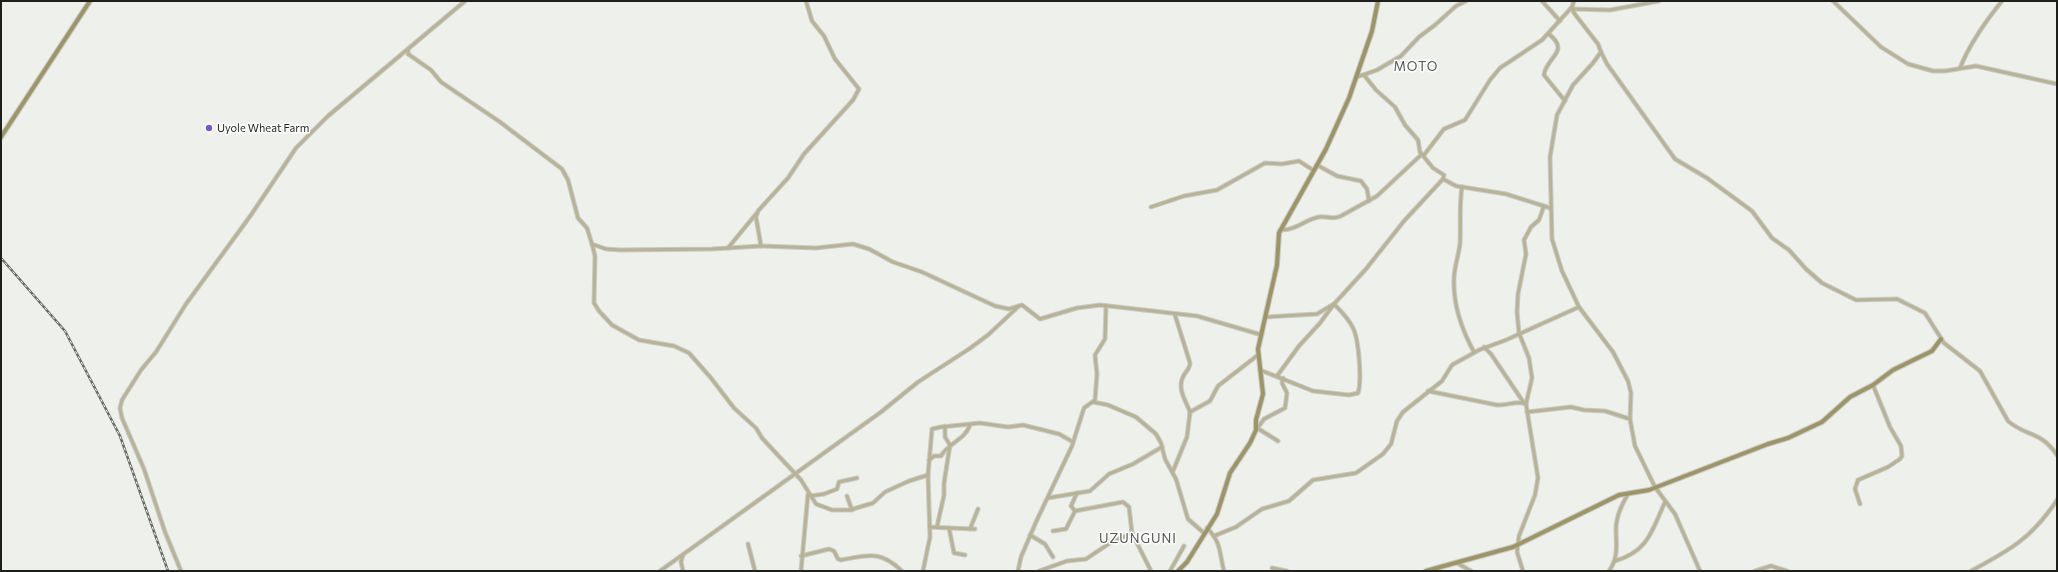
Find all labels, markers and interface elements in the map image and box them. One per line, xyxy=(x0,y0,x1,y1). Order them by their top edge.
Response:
district label: MOTO xyxy=(1394,58,1438,74)
place label: Uyole Wheat Farm xyxy=(217,121,309,134)
marker: Uyole Wheat Farm xyxy=(204,123,214,133)
district label: UZUNGUNI xyxy=(1099,530,1177,546)

